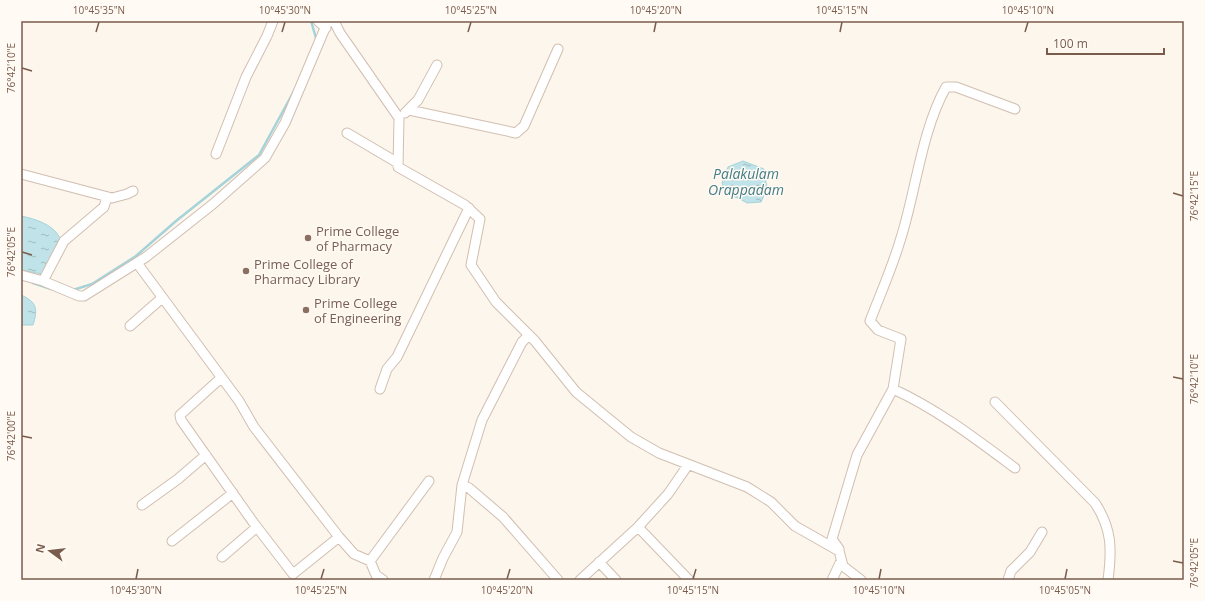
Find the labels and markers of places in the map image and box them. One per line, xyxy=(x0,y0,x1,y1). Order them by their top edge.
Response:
place label: Prime College of Pharmacy xyxy=(316,222,399,255)
marker: Prime College of Pharmacy xyxy=(303,233,313,243)
place label: Prime College of Pharmacy Library xyxy=(254,255,361,288)
marker: Prime College of Pharmacy Library xyxy=(241,266,251,276)
place label: Prime College of Engineering xyxy=(314,294,401,327)
marker: Prime College of Engineering xyxy=(301,305,311,315)

